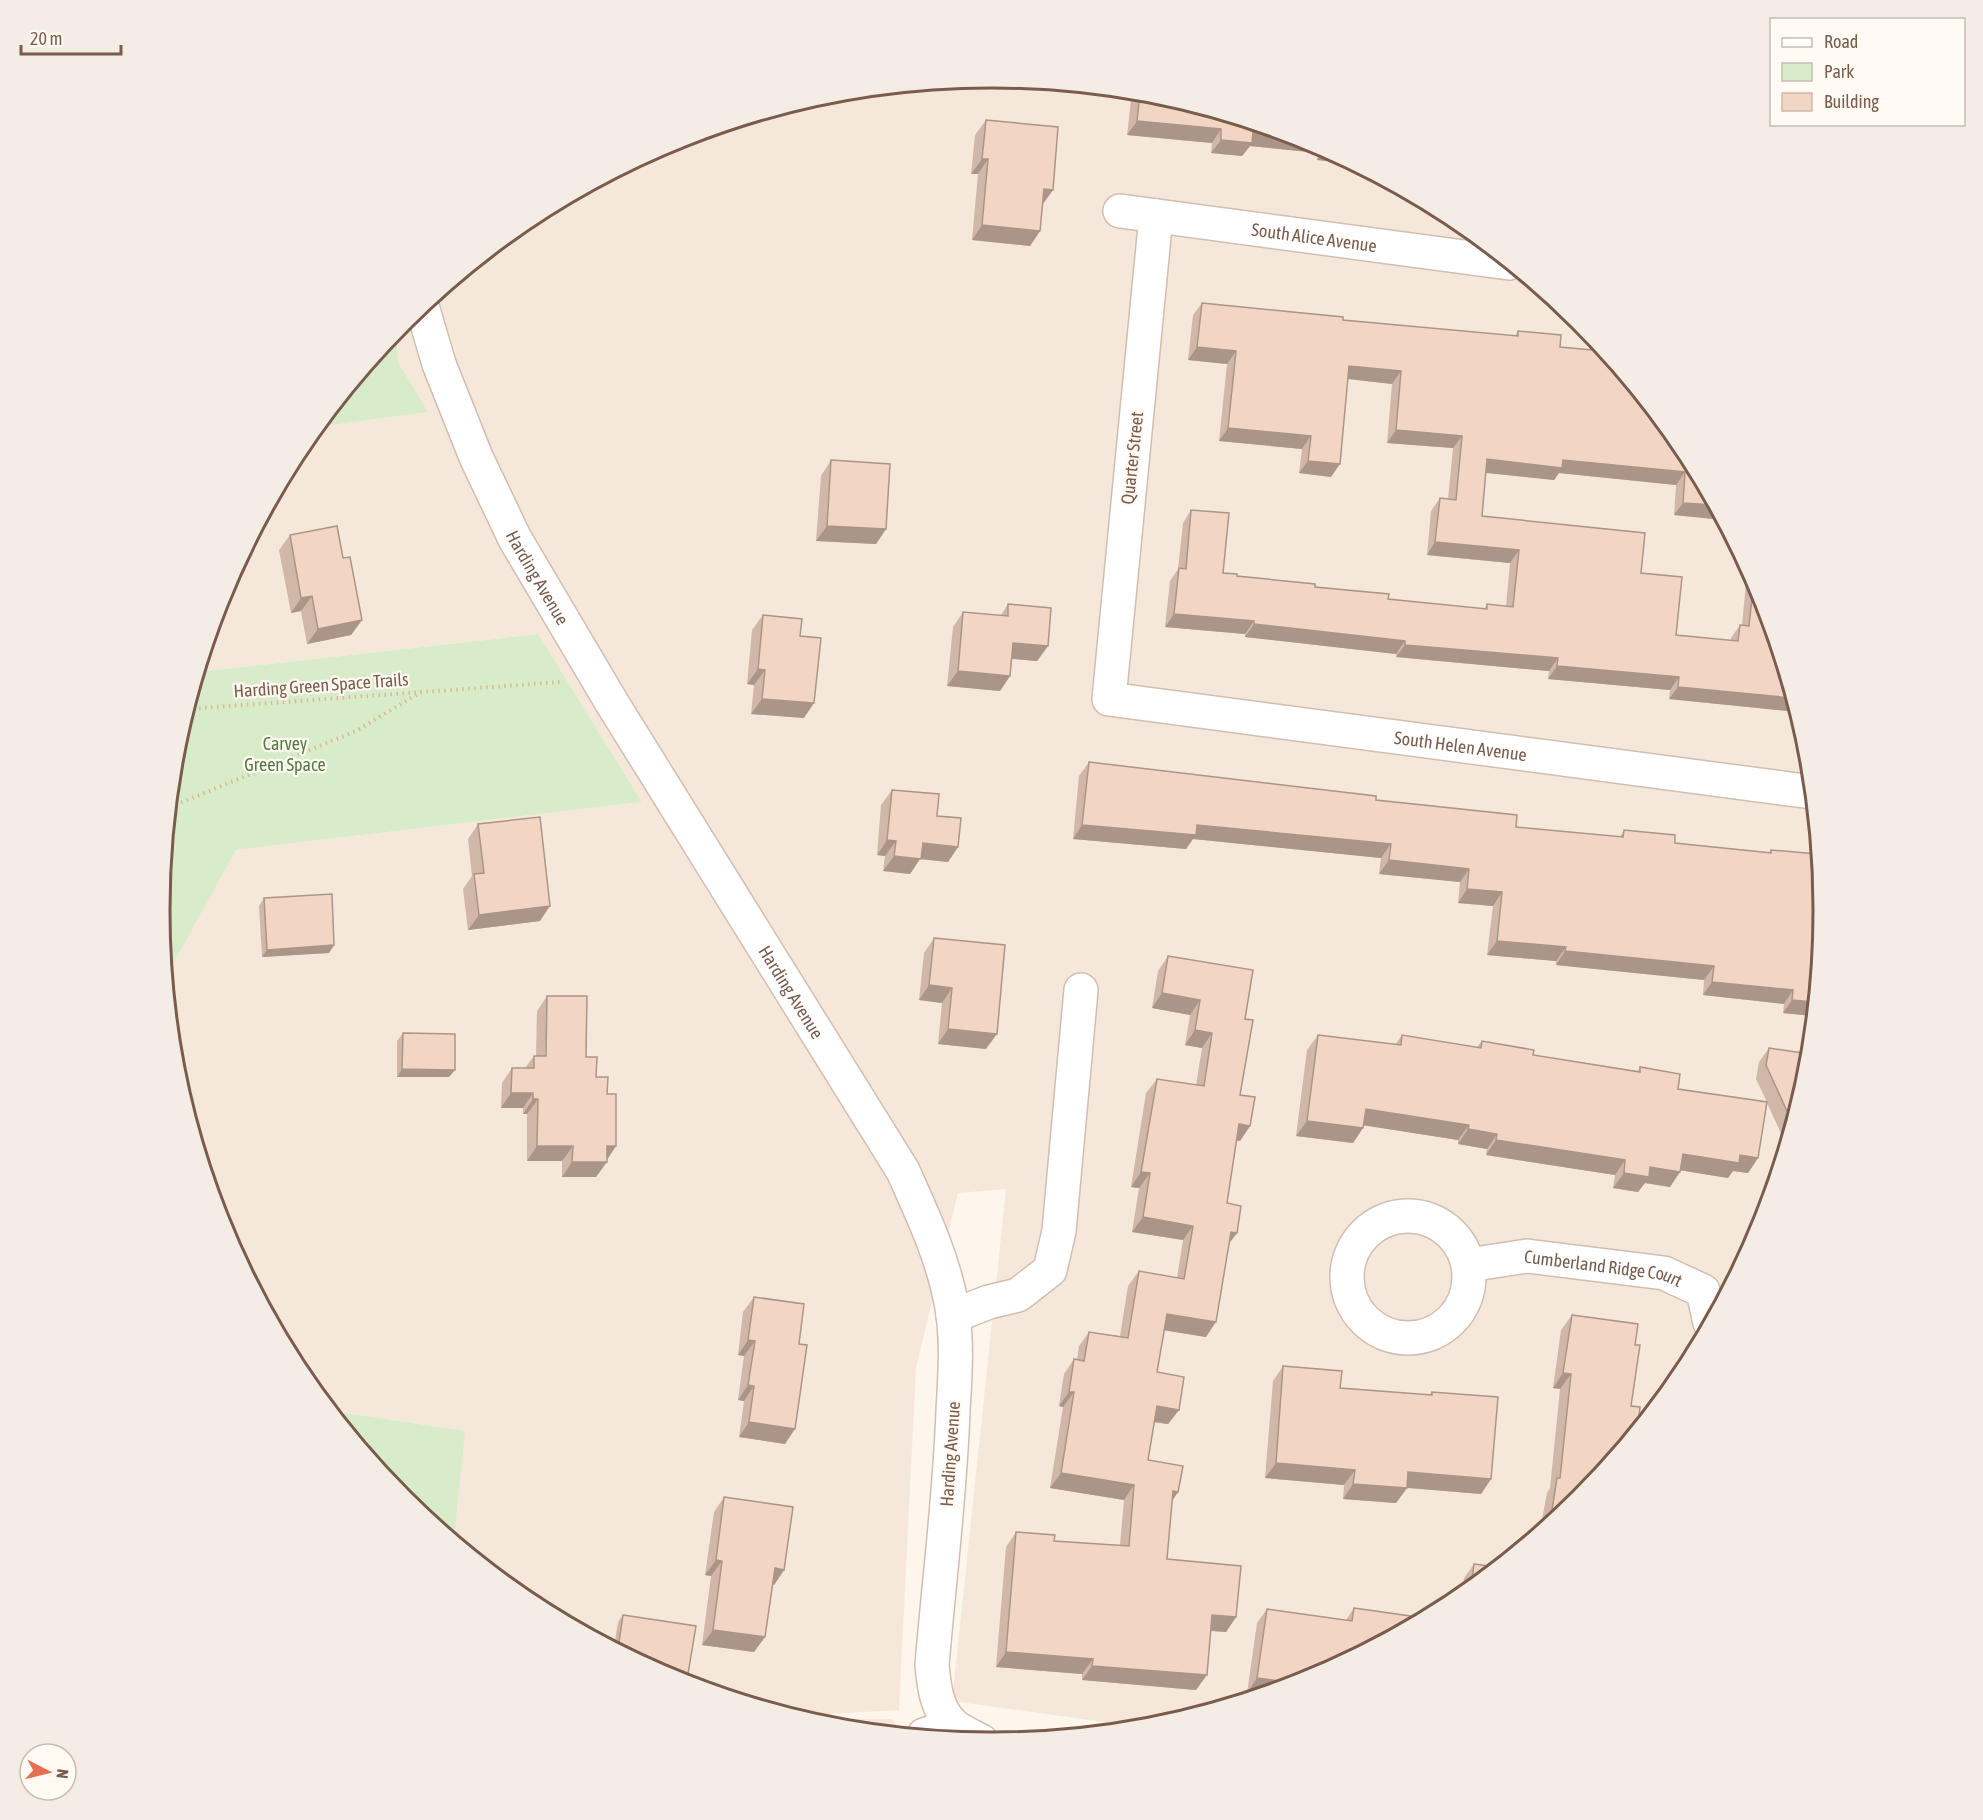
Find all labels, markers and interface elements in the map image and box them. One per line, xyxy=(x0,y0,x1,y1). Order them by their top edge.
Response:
scale bar xyxy=(21,18,122,56)
legend xyxy=(1770,18,1965,126)
text: 20 m xyxy=(30,28,62,49)
text: Road xyxy=(1824,31,1858,52)
text: Park xyxy=(1824,61,1854,82)
text: Building xyxy=(1824,91,1879,112)
street label: South Alice Avenue xyxy=(1250,218,1378,256)
street label: Quarter Street xyxy=(1117,411,1147,505)
street label: Harding Avenue xyxy=(502,527,574,628)
street label: Harding Green Space Trails xyxy=(233,668,409,702)
street label: South Helen Avenue xyxy=(1393,726,1528,765)
park label: Carvey Green Space xyxy=(244,733,326,775)
street label: Harding Avenue xyxy=(755,941,828,1042)
street label: Cumberland Ridge Court xyxy=(1523,1245,1686,1291)
street label: Harding Avenue xyxy=(936,1401,964,1507)
north arrow xyxy=(18,1742,78,1802)
text: N xyxy=(53,1768,72,1780)

